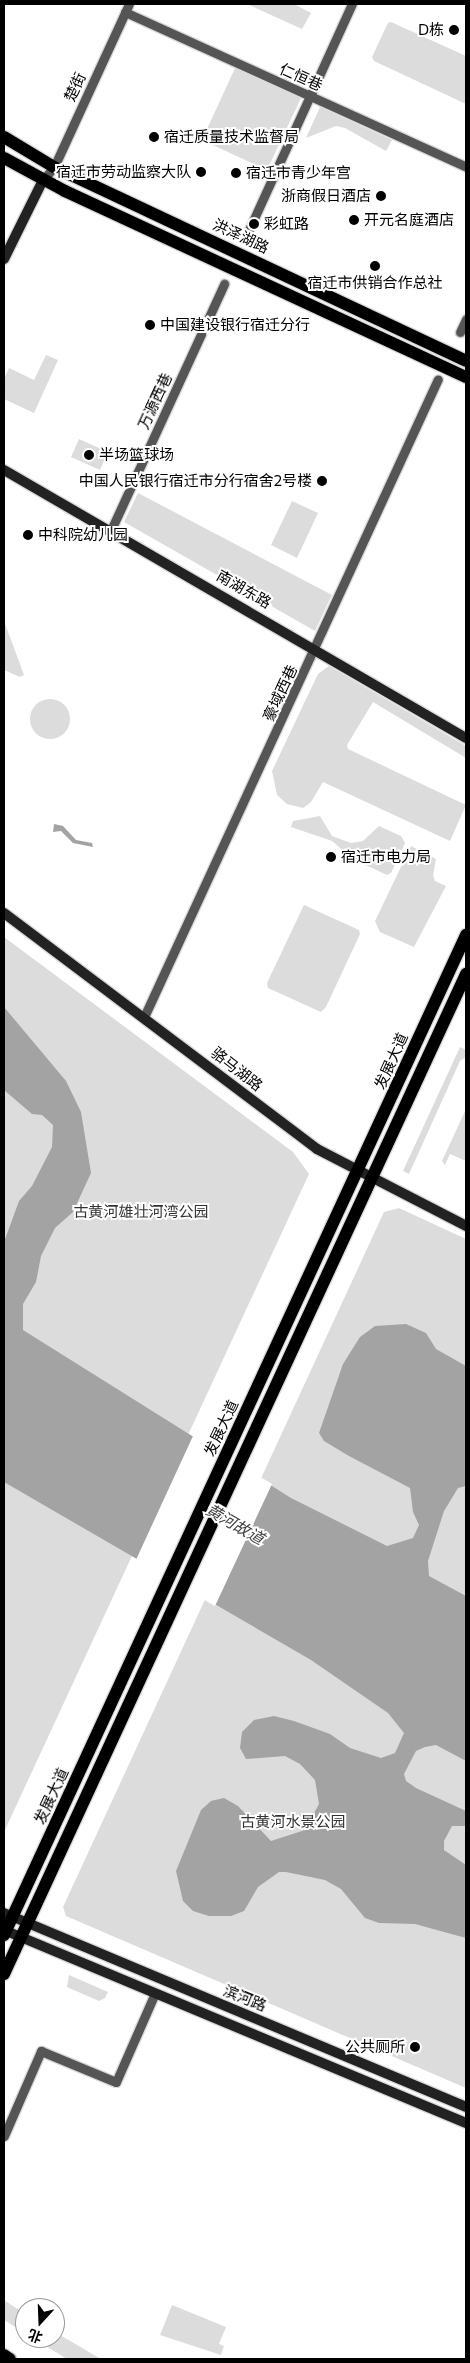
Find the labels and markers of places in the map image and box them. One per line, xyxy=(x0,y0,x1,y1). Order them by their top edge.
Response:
place label: D栋 xyxy=(418,21,444,39)
marker: D栋 xyxy=(448,24,460,36)
place label: 宿迁质量技术监督局 xyxy=(164,128,299,146)
marker: 宿迁质量技术监督局 xyxy=(148,131,160,143)
place label: 宿迁市劳动监察大队 xyxy=(56,163,191,181)
place label: 宿迁市青少年宫 xyxy=(246,164,351,182)
marker: 宿迁市劳动监察大队 xyxy=(195,166,207,178)
marker: 宿迁市青少年宫 xyxy=(230,167,242,179)
place label: 浙商假日酒店 xyxy=(281,187,371,205)
marker: 浙商假日酒店 xyxy=(375,190,387,202)
place label: 开元名庭酒店 xyxy=(364,211,454,229)
marker: 开元名庭酒店 xyxy=(348,214,360,226)
place label: 彩虹路 xyxy=(264,215,309,233)
marker: 彩虹路 xyxy=(248,218,260,230)
marker: 宿迁市供销合作总社 xyxy=(369,260,381,272)
place label: 宿迁市供销合作总社 xyxy=(308,274,442,292)
place label: 中国建设银行宿迁分行 xyxy=(160,316,310,334)
marker: 中国建设银行宿迁分行 xyxy=(144,319,156,331)
place label: 半场篮球场 xyxy=(99,446,174,464)
marker: 半场篮球场 xyxy=(83,449,95,461)
place label: 中国人民银行宿迁市分行宿舍2号楼 xyxy=(79,472,312,490)
marker: 中国人民银行宿迁市分行宿舍2号楼 xyxy=(316,475,328,487)
place label: 中科院幼儿园 xyxy=(38,526,128,544)
marker: 中科院幼儿园 xyxy=(22,529,34,541)
place label: 宿迁市电力局 xyxy=(341,848,431,866)
marker: 宿迁市电力局 xyxy=(325,851,337,863)
place label: 公共厕所 xyxy=(345,2038,405,2056)
marker: 公共厕所 xyxy=(409,2041,421,2053)

